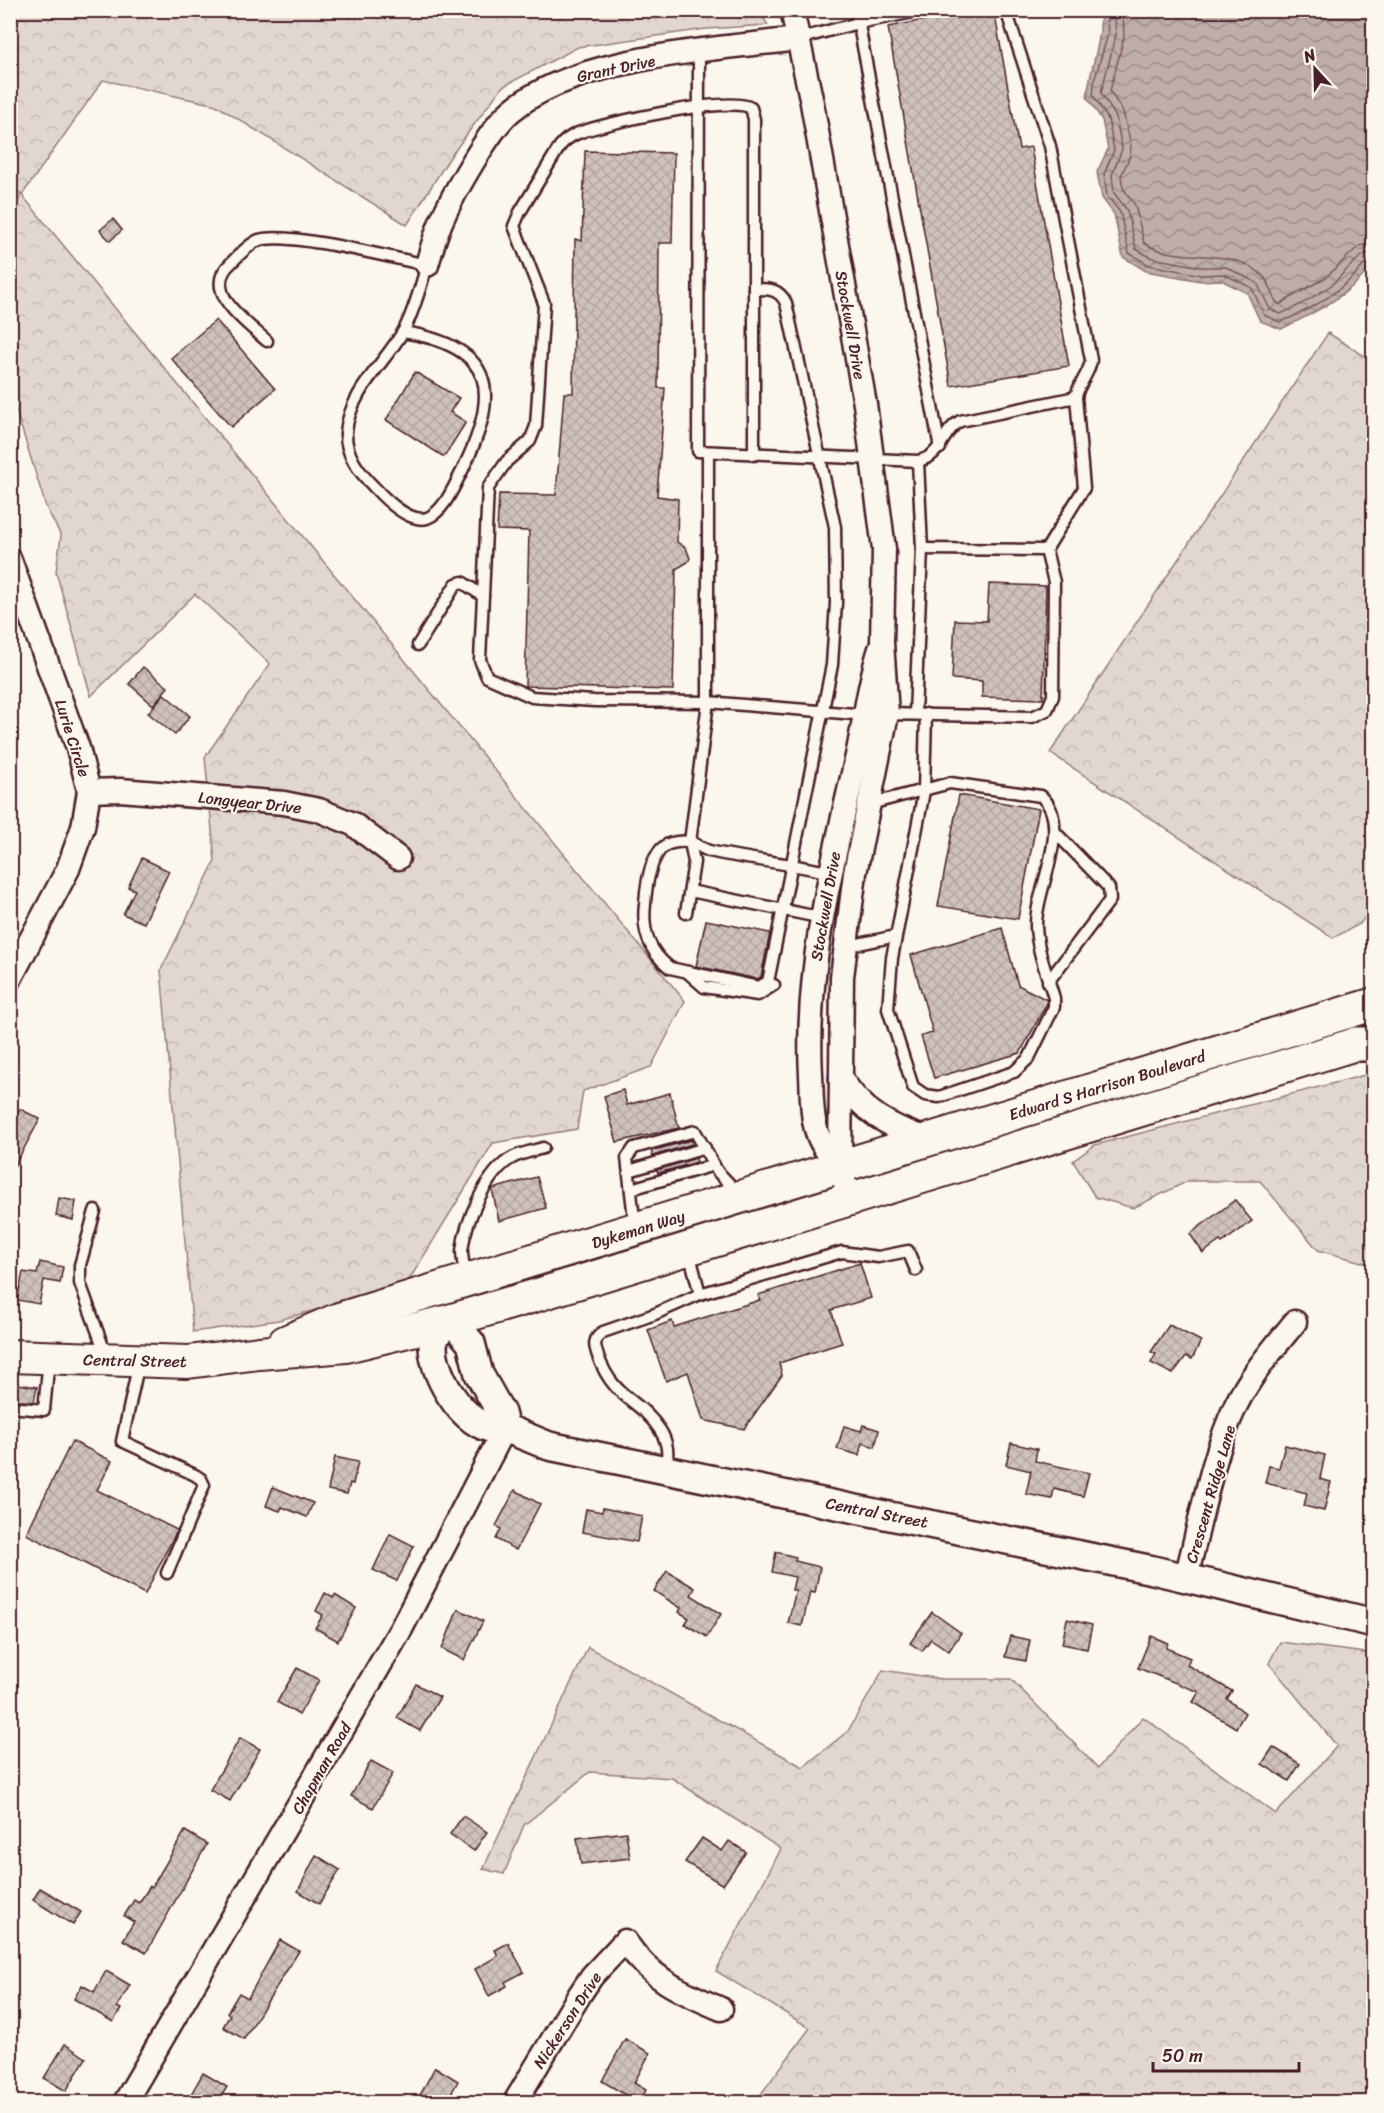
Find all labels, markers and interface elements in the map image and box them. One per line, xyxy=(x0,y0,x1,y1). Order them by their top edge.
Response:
north arrow xyxy=(1285,39,1345,99)
text: N xyxy=(1298,40,1321,71)
street label: Grant Drive xyxy=(574,46,658,91)
street label: Stockwell Drive xyxy=(827,268,874,382)
street label: Lurie Circle xyxy=(46,695,99,781)
street label: Longyear Drive xyxy=(197,783,303,822)
street label: Stockwell Drive xyxy=(802,849,849,963)
street label: Edward S Harrison Boulevard xyxy=(1005,1041,1211,1129)
street label: Dykeman Way xyxy=(588,1201,689,1257)
street label: Central Street xyxy=(83,1345,187,1376)
street label: Crescent Ridge Lane xyxy=(1177,1421,1244,1567)
street label: Central Street xyxy=(823,1488,931,1537)
street label: Chapman Road xyxy=(283,1715,360,1820)
street label: Nickerson Drive xyxy=(525,1966,610,2075)
scale bar xyxy=(1153,2035,1298,2073)
text: 50 m xyxy=(1162,2040,1203,2072)

